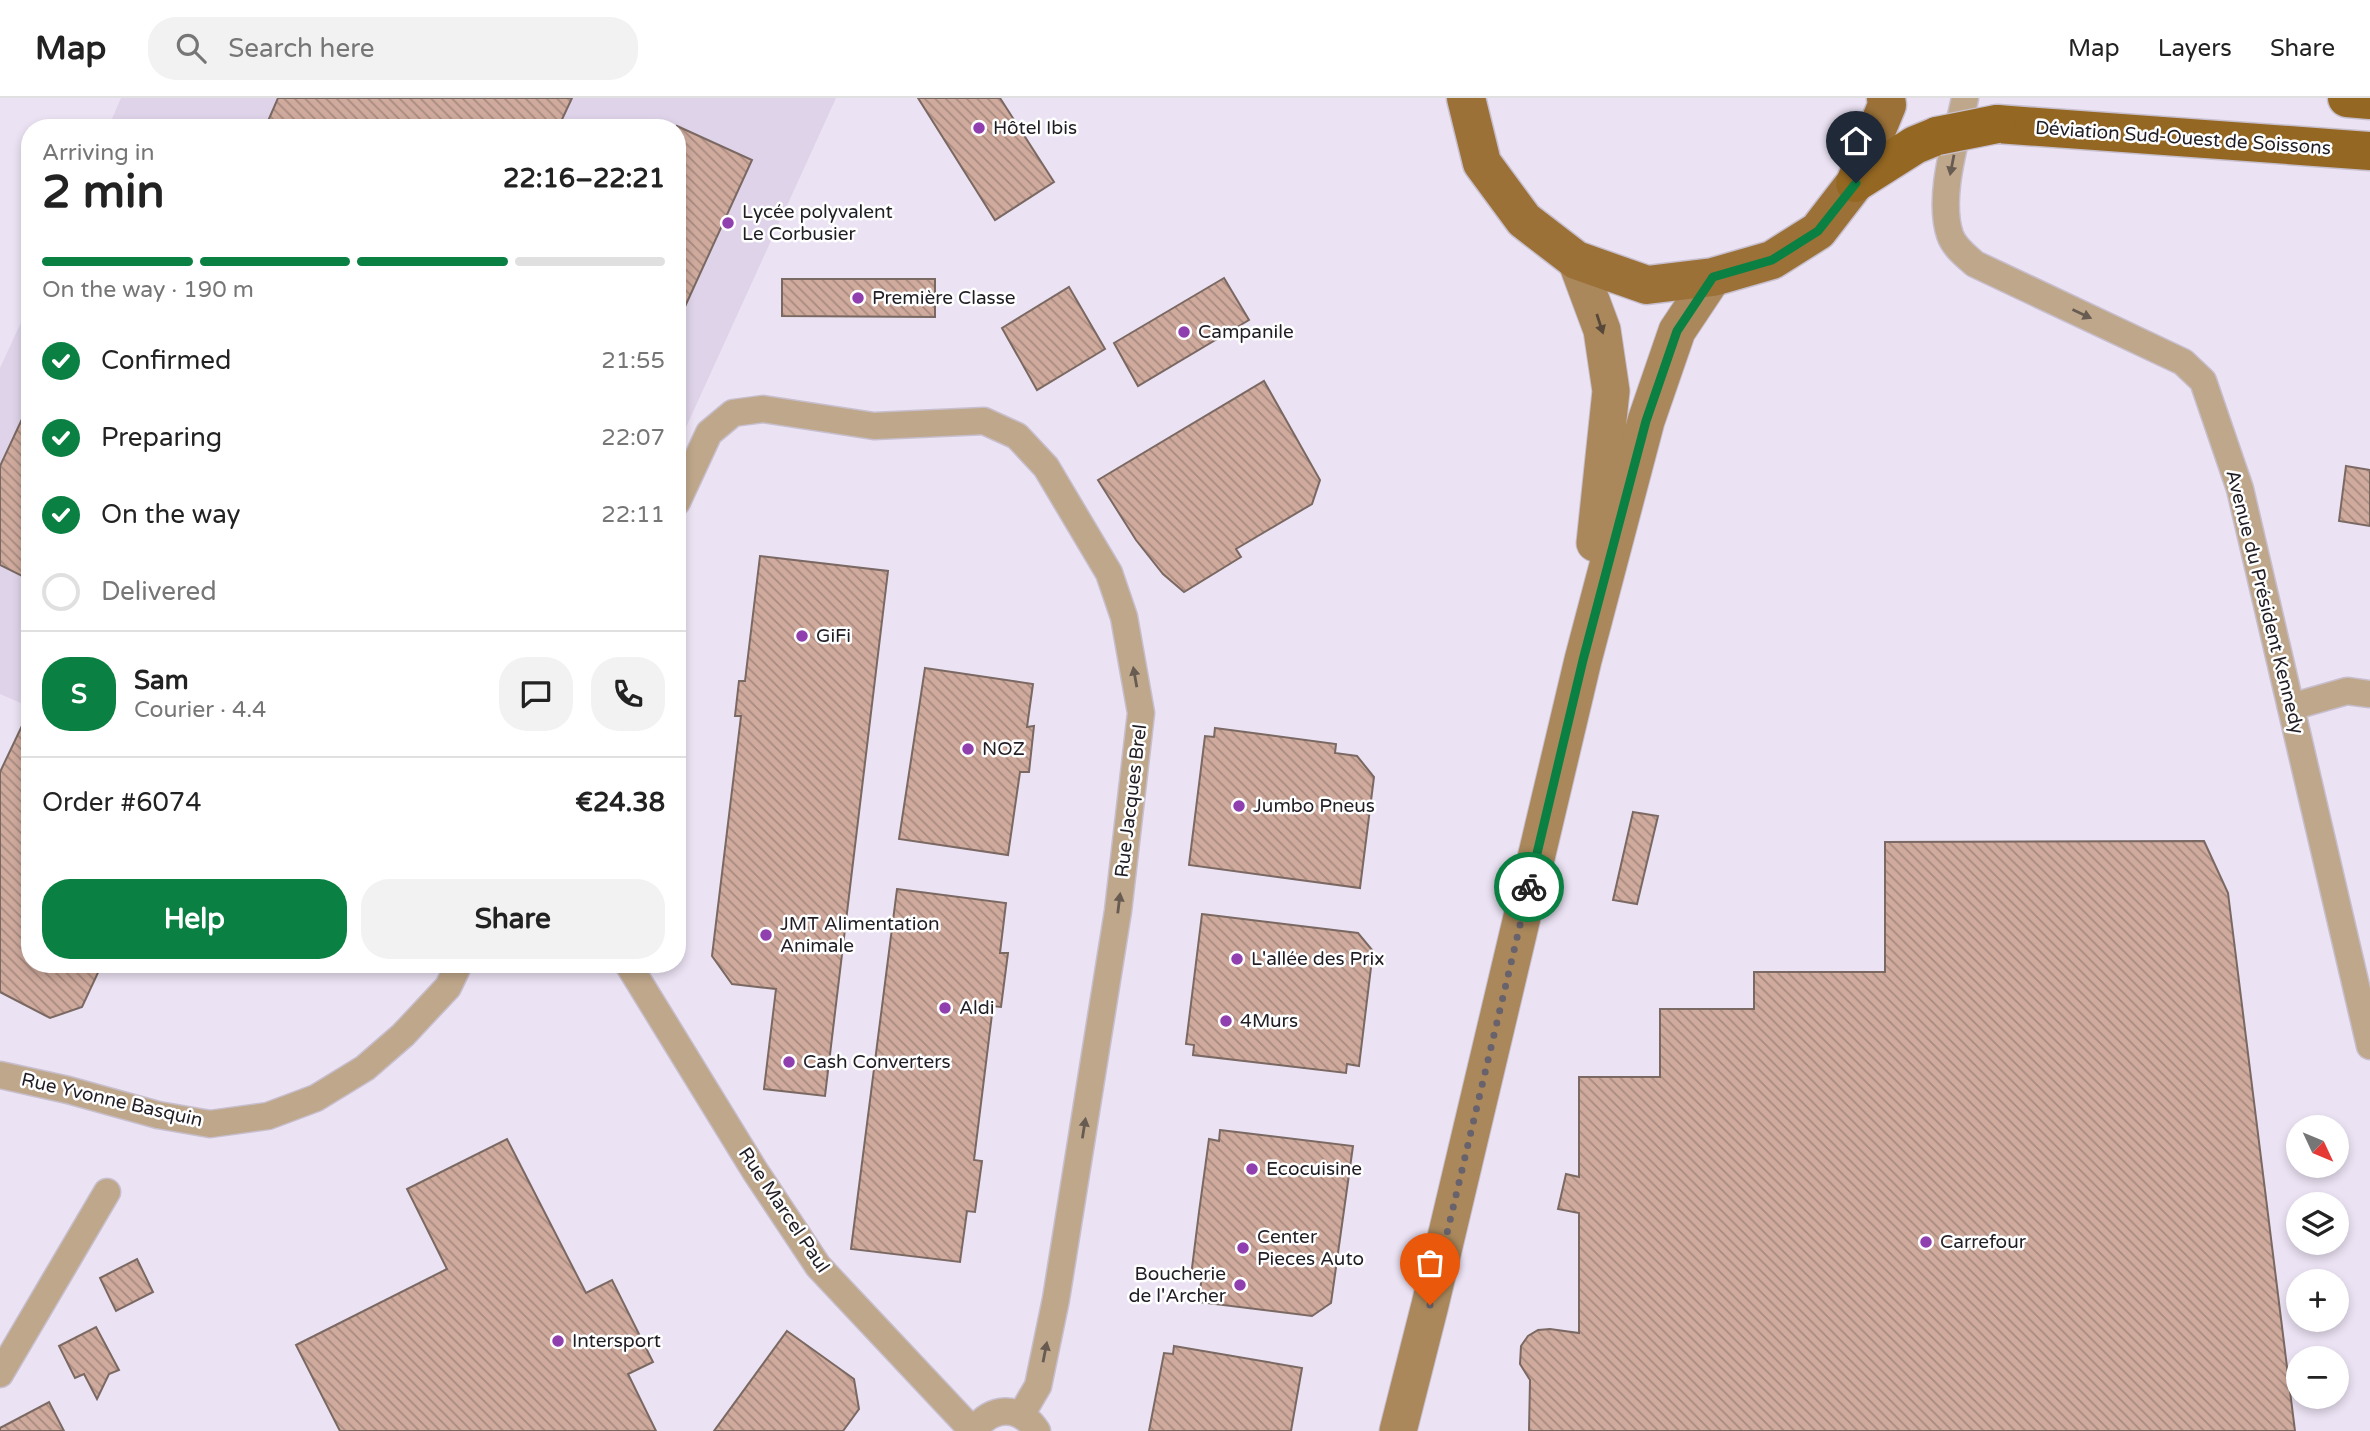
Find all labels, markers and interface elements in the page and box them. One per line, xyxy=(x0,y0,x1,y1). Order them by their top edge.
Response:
search box xyxy=(148,17,638,80)
text: Map xyxy=(35,29,106,68)
icon: search xyxy=(172,29,210,67)
text: Search here xyxy=(228,33,374,64)
text: Map xyxy=(2068,34,2120,63)
text: Layers xyxy=(2158,34,2232,63)
text: Share xyxy=(2270,34,2335,63)
pin xyxy=(1826,111,1886,183)
place label: Hôtel Ibis xyxy=(993,117,1077,139)
street label: Déviation Sud-Ouest de Soissons xyxy=(2034,117,2332,159)
marker: Hôtel Ibis xyxy=(971,120,987,136)
icon: home xyxy=(1837,122,1875,160)
text: Arriving in xyxy=(42,139,155,167)
one-way arrow xyxy=(1946,154,1957,176)
text: 22:16–22:21 xyxy=(503,163,665,194)
text: 2 min xyxy=(42,165,165,220)
place label: Lycée polyvalent Le Corbusier xyxy=(742,201,893,245)
marker: Lycée polyvalent Le Corbusier xyxy=(720,215,736,231)
text: On the way · 190 m xyxy=(42,276,254,304)
place label: Première Classe xyxy=(872,287,1016,309)
marker: Première Classe xyxy=(850,290,866,306)
one-way arrow xyxy=(2072,308,2092,320)
one-way arrow xyxy=(1595,313,1605,334)
place label: Campanile xyxy=(1198,321,1294,343)
marker: Campanile xyxy=(1176,324,1192,340)
icon: check xyxy=(42,342,80,380)
text: Confirmed xyxy=(101,345,231,376)
text: 21:55 xyxy=(601,347,665,375)
icon: check xyxy=(42,419,80,457)
text: Preparing xyxy=(101,422,222,453)
text: 22:07 xyxy=(601,424,665,452)
street label: Avenue du Président Kennedy xyxy=(2221,468,2309,736)
icon: check xyxy=(42,496,80,534)
text: On the way xyxy=(101,499,241,530)
text: 22:11 xyxy=(601,501,665,529)
text: Delivered xyxy=(101,576,217,607)
place label: GiFi xyxy=(816,625,851,647)
marker: GiFi xyxy=(794,628,810,644)
button: chat xyxy=(499,657,573,731)
button: phone xyxy=(591,657,665,731)
text: Sam xyxy=(134,665,189,696)
one-way arrow xyxy=(1129,666,1140,688)
text: S xyxy=(71,679,87,710)
text: Courier · 4.4 xyxy=(134,696,266,724)
street label: Rue Jacques Brel xyxy=(1111,723,1151,879)
place label: NOZ xyxy=(982,738,1025,760)
marker: NOZ xyxy=(960,741,976,757)
text: Order #6074 xyxy=(42,787,202,818)
text: €24.38 xyxy=(575,787,665,818)
place label: Jumbo Pneus xyxy=(1253,795,1375,817)
marker: Jumbo Pneus xyxy=(1231,798,1247,814)
courier xyxy=(1494,852,1564,922)
icon: bike xyxy=(1510,868,1548,906)
button: Help xyxy=(42,879,347,959)
button: Share xyxy=(361,879,665,959)
one-way arrow xyxy=(1113,892,1124,914)
place label: JMT Alimentation Animale xyxy=(780,913,940,957)
marker: JMT Alimentation Animale xyxy=(758,927,774,943)
place label: L'allée des Prix xyxy=(1251,948,1384,970)
marker: L'allée des Prix xyxy=(1229,951,1245,967)
place label: Aldi xyxy=(959,997,995,1019)
marker: Aldi xyxy=(937,1000,953,1016)
place label: 4Murs xyxy=(1240,1010,1298,1032)
marker: 4Murs xyxy=(1218,1013,1234,1029)
place label: Cash Converters xyxy=(803,1051,951,1073)
marker: Cash Converters xyxy=(781,1054,797,1070)
street label: Rue Yvonne Basquin xyxy=(19,1068,205,1132)
north arrow xyxy=(2286,1115,2348,1178)
map controls xyxy=(2286,1115,2349,1409)
one-way arrow xyxy=(1079,1117,1090,1139)
street label: Rue Marcel Paul xyxy=(734,1143,834,1277)
place label: Ecocuisine xyxy=(1266,1158,1362,1180)
marker: Ecocuisine xyxy=(1244,1161,1260,1177)
button: layers xyxy=(2286,1192,2349,1255)
place label: Center Pieces Auto xyxy=(1257,1226,1364,1270)
place label: Carrefour xyxy=(1940,1231,2027,1253)
pin xyxy=(1400,1233,1460,1305)
marker: Carrefour xyxy=(1918,1234,1934,1250)
marker: Center Pieces Auto xyxy=(1235,1240,1251,1256)
icon: bag xyxy=(1411,1244,1449,1282)
place label: Boucherie de l'Archer xyxy=(1129,1263,1227,1307)
button: + xyxy=(2286,1269,2349,1332)
marker: Boucherie de l'Archer xyxy=(1232,1277,1248,1293)
place label: Intersport xyxy=(572,1330,661,1352)
marker: Intersport xyxy=(550,1333,566,1349)
one-way arrow xyxy=(1040,1341,1051,1363)
button: − xyxy=(2286,1346,2349,1409)

